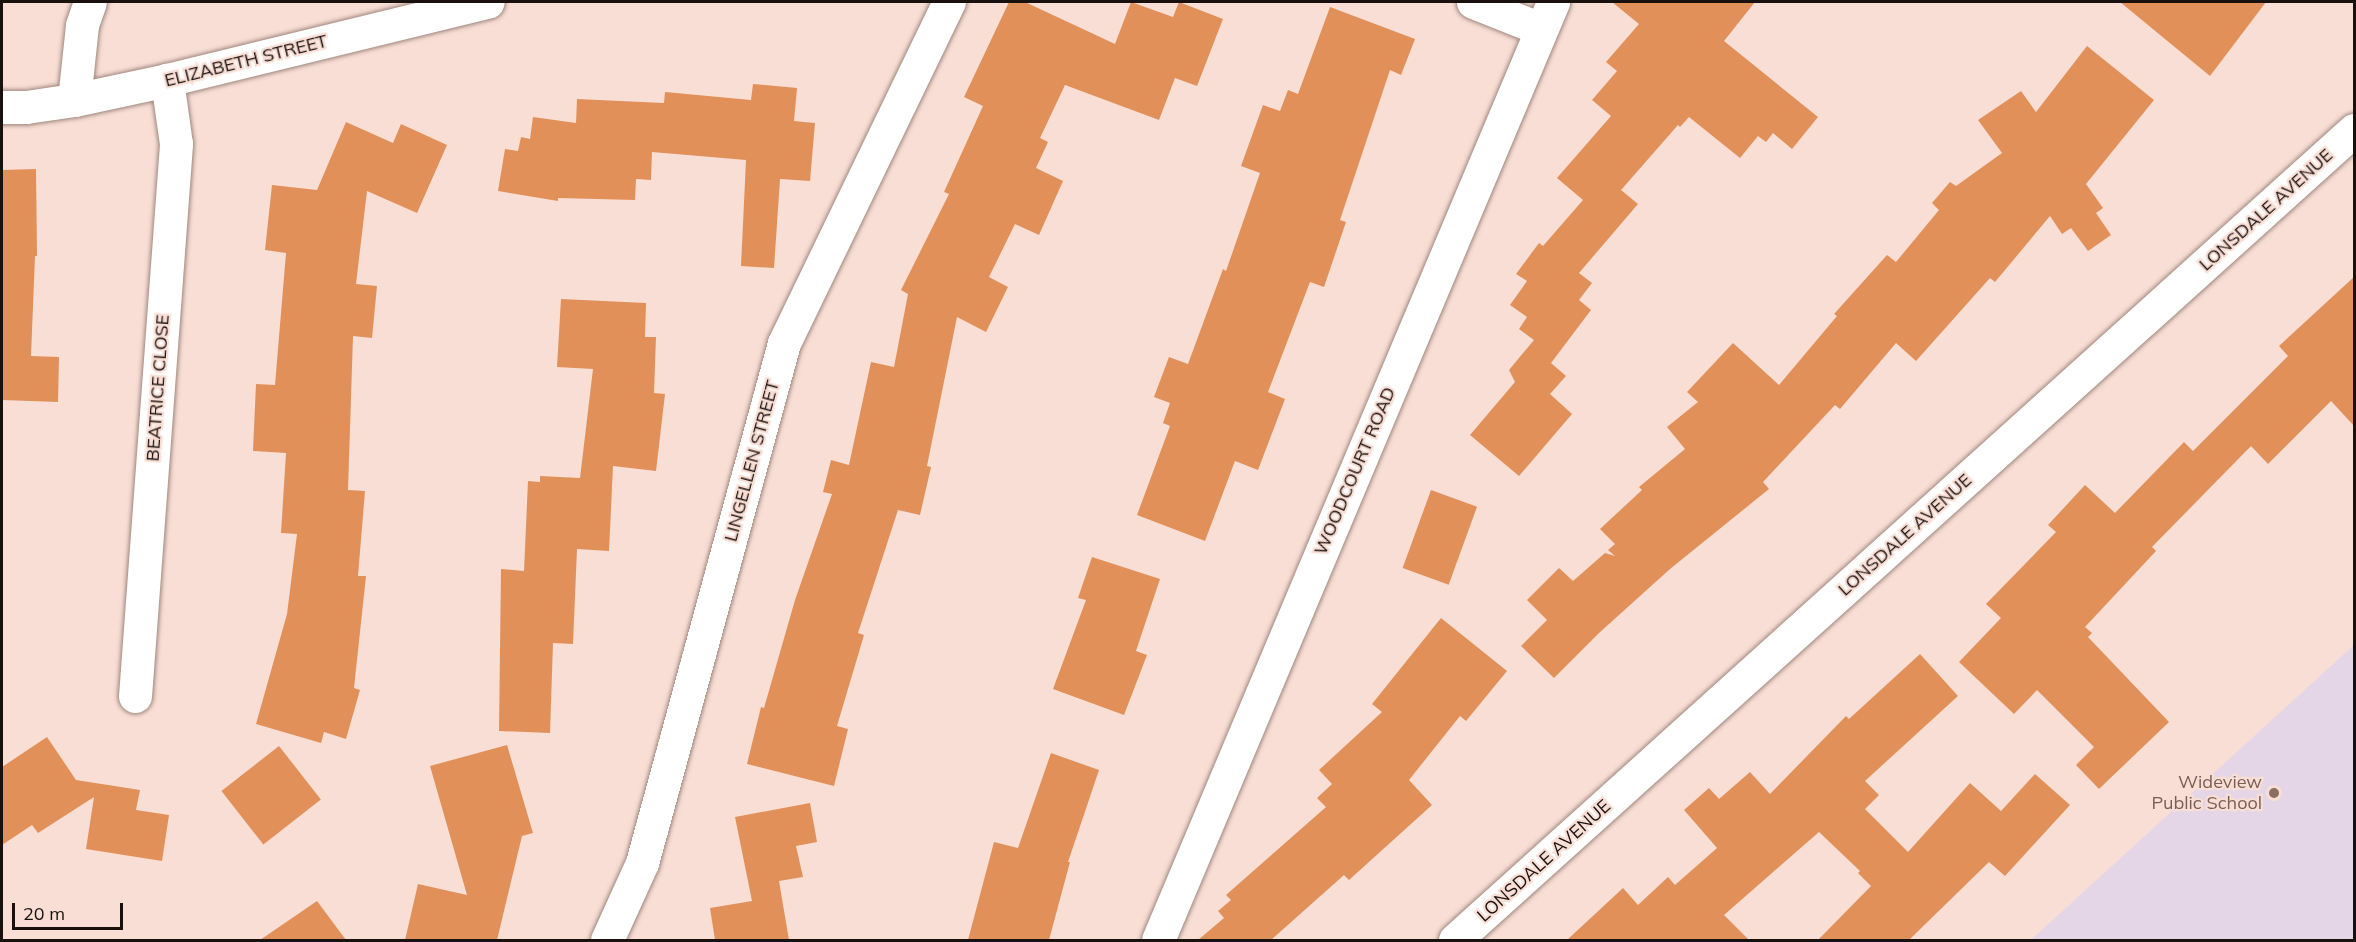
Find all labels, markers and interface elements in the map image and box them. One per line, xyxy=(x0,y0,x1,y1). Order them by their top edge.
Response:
street label: ELIZABETH STREET xyxy=(162,30,330,92)
street label: LONSDALE AVENUE xyxy=(2195,144,2337,276)
street label: BEATRICE CLOSE xyxy=(142,314,174,462)
street label: LINGELLEN STREET xyxy=(720,378,784,544)
street label: WOODCOURT ROAD xyxy=(1310,384,1400,558)
street label: LONSDALE AVENUE xyxy=(1834,469,1976,601)
place label: Wideview Public School xyxy=(2152,772,2262,814)
marker: Wideview Public School xyxy=(2267,786,2281,800)
street label: LONSDALE AVENUE xyxy=(1473,795,1615,927)
scale bar xyxy=(15,891,126,929)
text: 20 m xyxy=(23,902,65,925)

